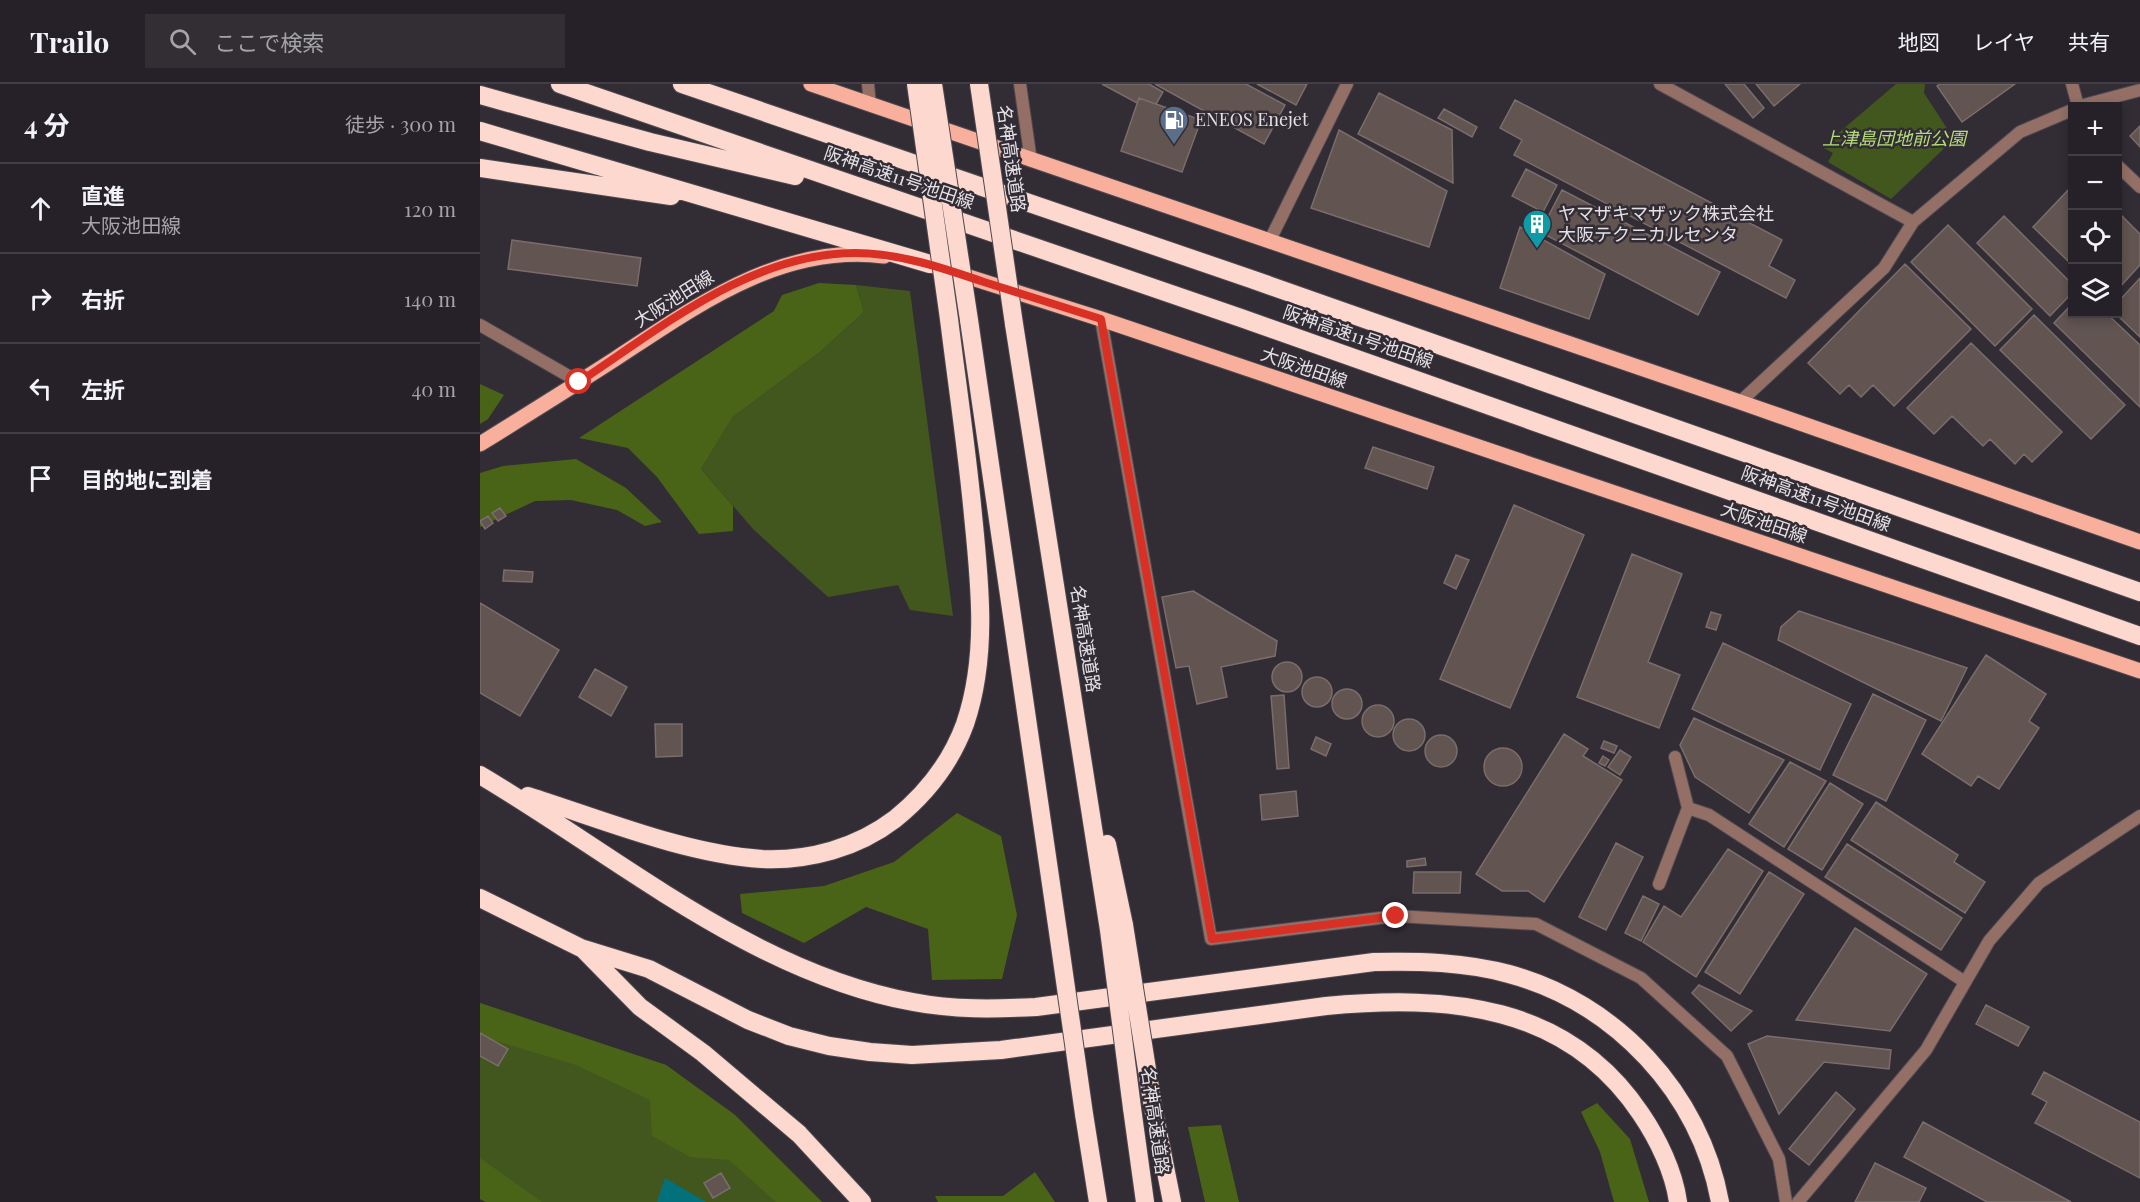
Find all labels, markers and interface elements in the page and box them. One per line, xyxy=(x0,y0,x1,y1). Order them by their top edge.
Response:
search box xyxy=(145,14,565,68)
text: Trailo xyxy=(30,23,109,60)
icon: search xyxy=(166,25,199,58)
text: ここで検索 xyxy=(214,27,324,57)
text: 地図 xyxy=(1898,27,1940,55)
text: レイヤ xyxy=(1973,27,2035,55)
text: 共有 xyxy=(2068,27,2110,55)
map controls xyxy=(2068,102,2122,318)
button: + xyxy=(2068,102,2122,156)
street label: 名神高速道路 xyxy=(993,104,1031,214)
fuel station icon: ENEOS Enejet xyxy=(1158,104,1190,146)
text: 4 分 xyxy=(24,107,70,142)
place label: ENEOS Enejet xyxy=(1195,107,1309,131)
text: 徒歩 · 300 m xyxy=(345,110,456,137)
park label: 上津島団地前公園 xyxy=(1822,126,1969,150)
street label: 阪神高速11号池田線 xyxy=(821,140,978,214)
button: − xyxy=(2068,156,2122,210)
text: 直進 xyxy=(81,180,125,210)
icon: ahead xyxy=(24,192,57,225)
text: 120 m xyxy=(404,195,456,222)
place label: ヤマザキマザック株式会社 大阪テクニカルセンタ xyxy=(1558,201,1774,246)
building icon: ヤマザキマザック株式会社 大阪テクニカルセンタ xyxy=(1521,208,1553,250)
button: locate xyxy=(2068,210,2122,264)
text: 大阪池田線 xyxy=(81,211,181,238)
street label: 大阪池田線 xyxy=(629,264,718,332)
button: layers xyxy=(2068,264,2122,318)
icon: right xyxy=(24,282,57,315)
text: 右折 xyxy=(81,284,125,314)
text: 140 m xyxy=(404,285,456,312)
street label: 阪神高速11号池田線 xyxy=(1280,299,1437,373)
street label: 大阪池田線 xyxy=(1258,341,1351,393)
route start xyxy=(565,368,591,394)
icon: left xyxy=(24,372,57,405)
text: 左折 xyxy=(81,374,125,404)
text: 40 m xyxy=(411,375,456,402)
street label: 阪神高速11号池田線 xyxy=(1738,460,1894,536)
icon: arrive xyxy=(24,462,57,495)
text: 目的地に到着 xyxy=(81,464,213,494)
street label: 大阪池田線 xyxy=(1718,496,1811,548)
street label: 名神高速道路 xyxy=(1066,584,1106,694)
route end xyxy=(1382,902,1408,928)
street label: 名神高速道路 xyxy=(1137,1066,1175,1176)

